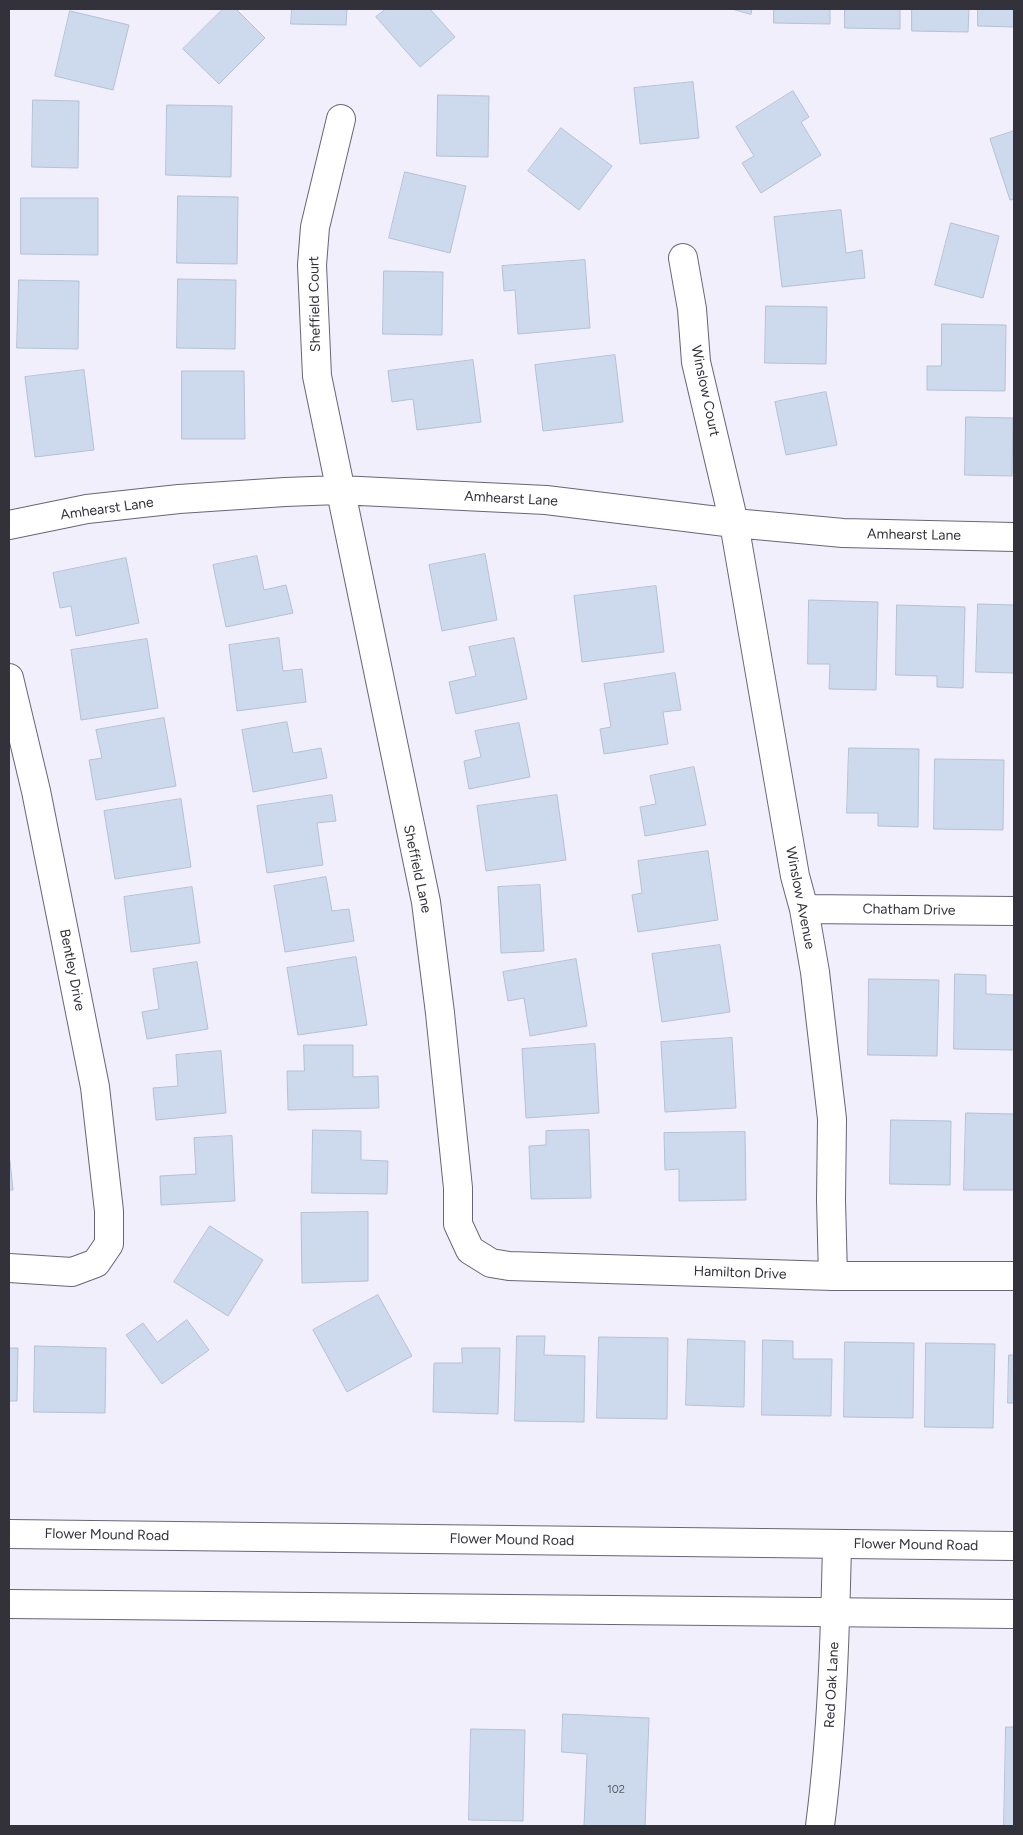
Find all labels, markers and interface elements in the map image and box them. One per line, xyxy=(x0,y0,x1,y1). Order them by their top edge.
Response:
street label: Sheffield Court xyxy=(306,256,324,352)
street label: Winslow Court xyxy=(687,344,723,438)
street label: Amhearst Lane xyxy=(464,488,558,510)
street label: Amhearst Lane xyxy=(59,494,155,524)
street label: Amhearst Lane xyxy=(867,526,961,544)
street label: Sheffield Lane xyxy=(399,823,435,915)
street label: Winslow Avenue xyxy=(782,845,818,951)
street label: Chatham Drive xyxy=(862,901,956,919)
street label: Bentley Drive xyxy=(56,928,88,1012)
street label: Hamilton Drive xyxy=(693,1263,787,1283)
street label: Flower Mound Road xyxy=(44,1526,170,1544)
street label: Flower Mound Road xyxy=(449,1531,575,1549)
street label: Flower Mound Road xyxy=(853,1536,979,1554)
street label: Red Oak Lane xyxy=(821,1642,843,1728)
house number: 102 xyxy=(607,1783,625,1797)

